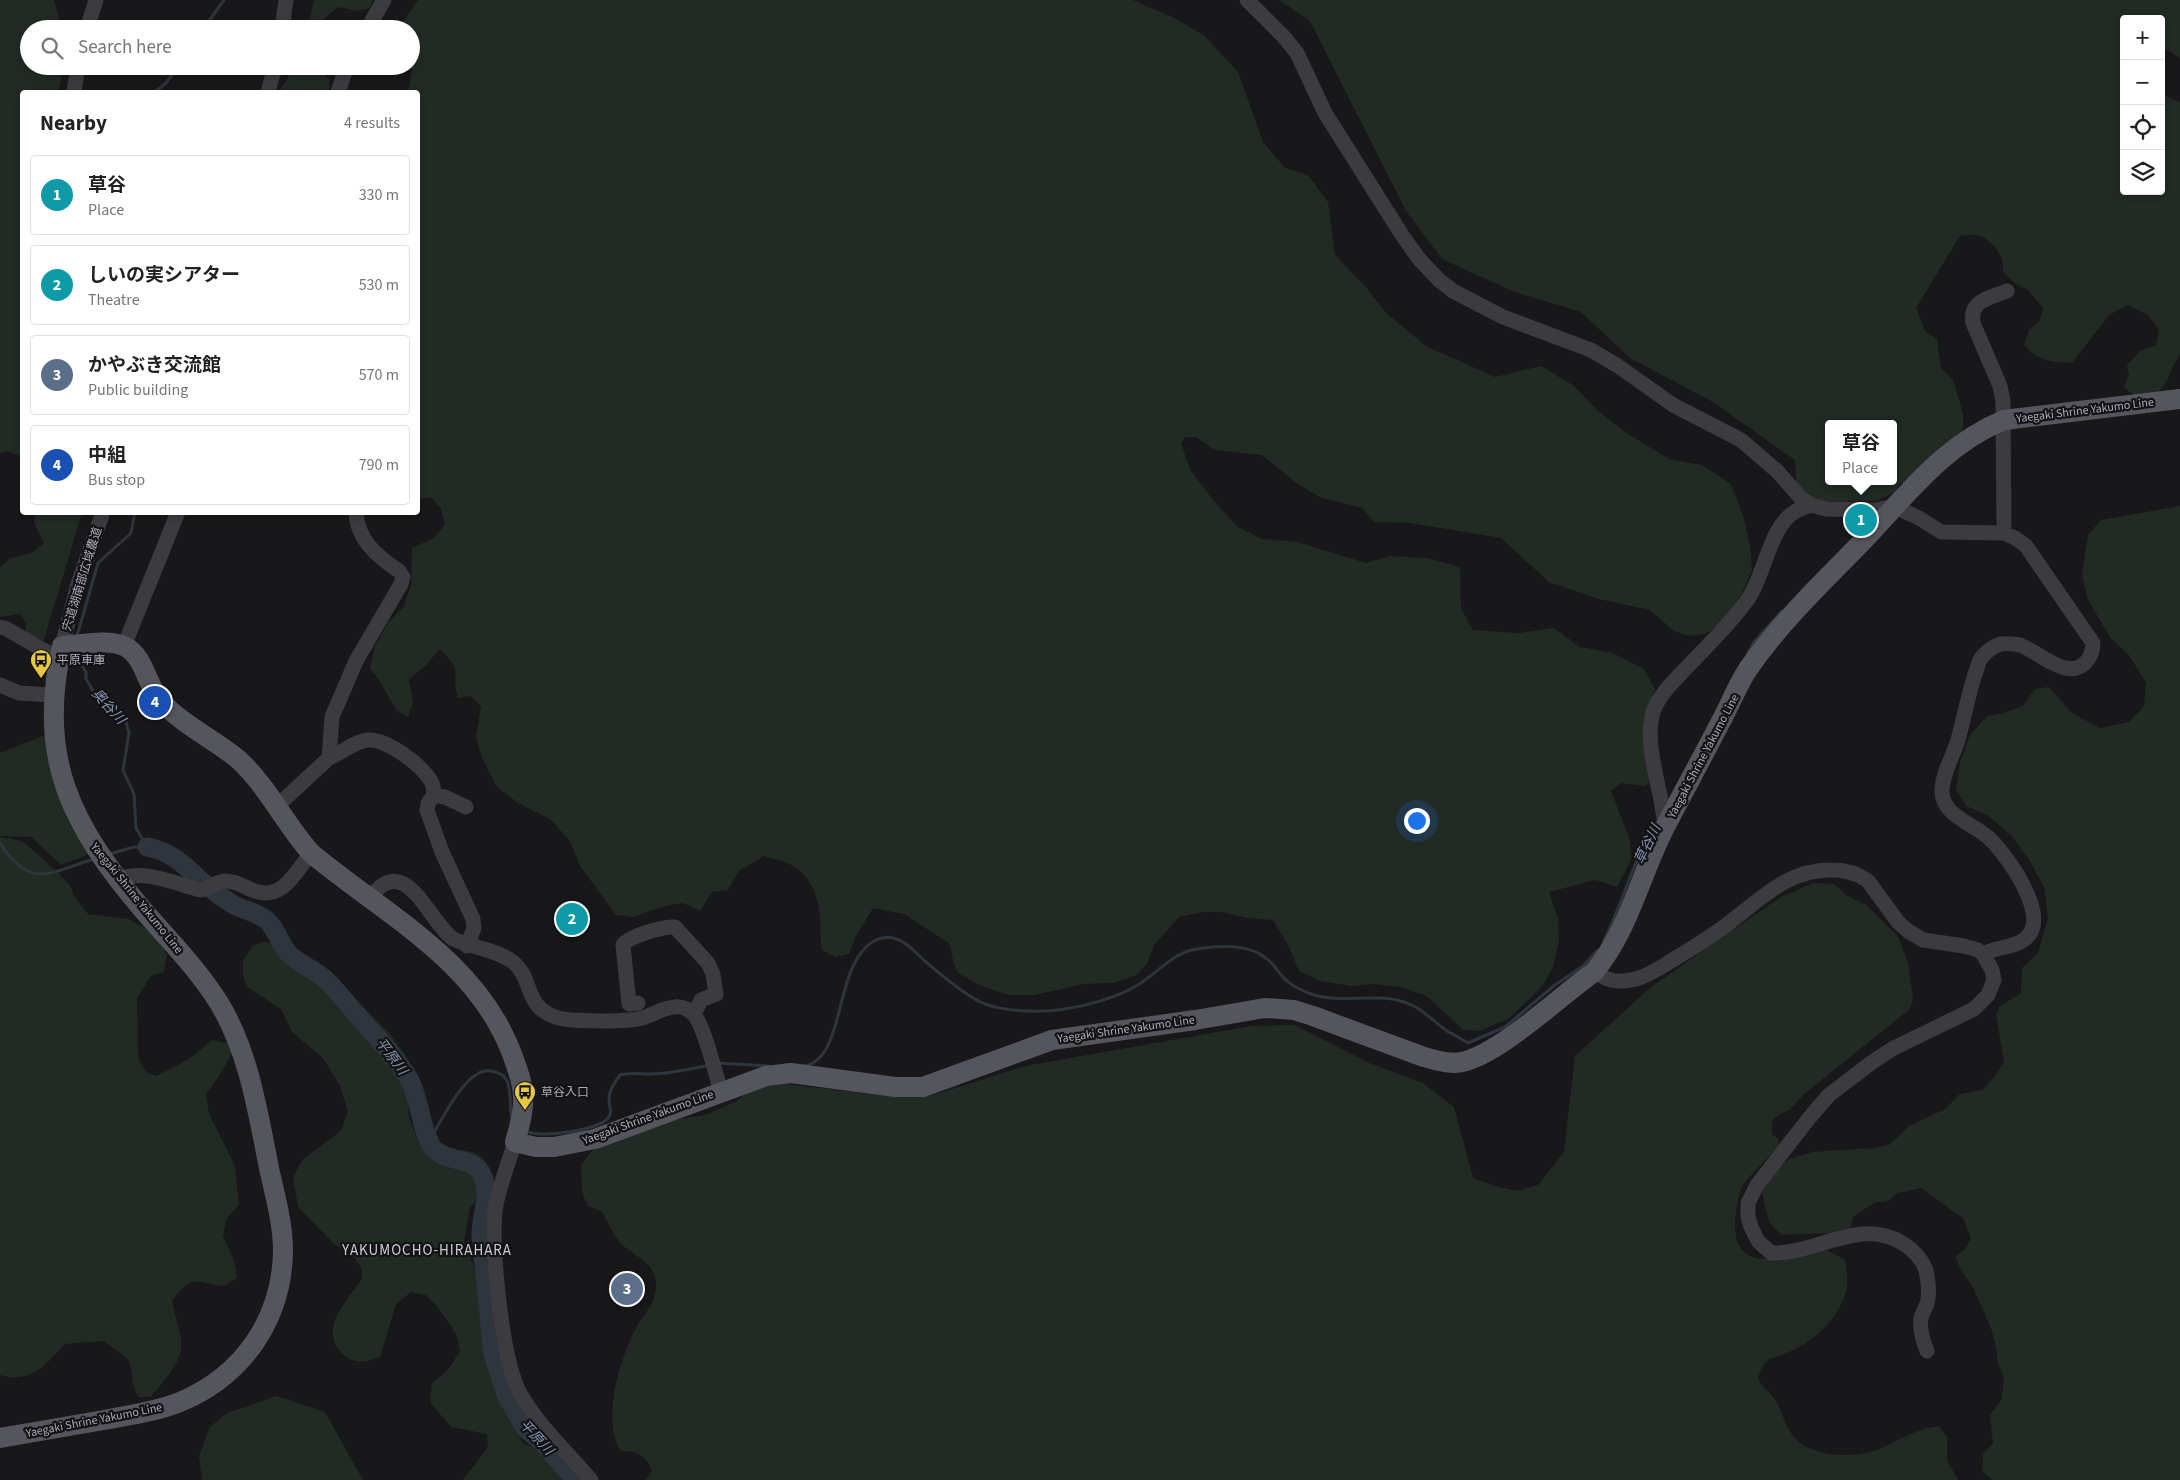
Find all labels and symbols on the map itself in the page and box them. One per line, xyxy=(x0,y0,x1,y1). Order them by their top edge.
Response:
street label: Yaegaki Shrine Yakumo Line xyxy=(2014,394,2155,427)
pin: 1 xyxy=(1845,501,1877,539)
street label: 宍道湖南部広域農道 xyxy=(59,525,106,633)
bus stop icon: 平原車庫 xyxy=(29,648,53,679)
place label: 平原車庫 xyxy=(57,652,105,669)
pin: 4 xyxy=(139,683,171,721)
water label: 奥谷川 xyxy=(87,684,131,730)
street label: Yaegaki Shrine Yakumo Line xyxy=(1663,691,1743,822)
your location xyxy=(1404,808,1430,834)
water label: 草谷川 xyxy=(1630,819,1667,868)
street label: Yaegaki Shrine Yakumo Line xyxy=(86,838,187,957)
pin: 2 xyxy=(556,900,588,938)
street label: Yaegaki Shrine Yakumo Line xyxy=(1055,1011,1196,1048)
water label: 平原川 xyxy=(371,1034,413,1081)
bus stop icon: 草谷入口 xyxy=(513,1080,537,1111)
place label: 草谷入口 xyxy=(541,1084,589,1101)
street label: Yaegaki Shrine Yakumo Line xyxy=(579,1086,716,1149)
district label: YAKUMOCHO-HIRAHARA xyxy=(341,1240,512,1261)
pin: 3 xyxy=(611,1270,643,1308)
street label: Yaegaki Shrine Yakumo Line xyxy=(24,1399,164,1442)
water label: 平原川 xyxy=(515,1416,559,1461)

